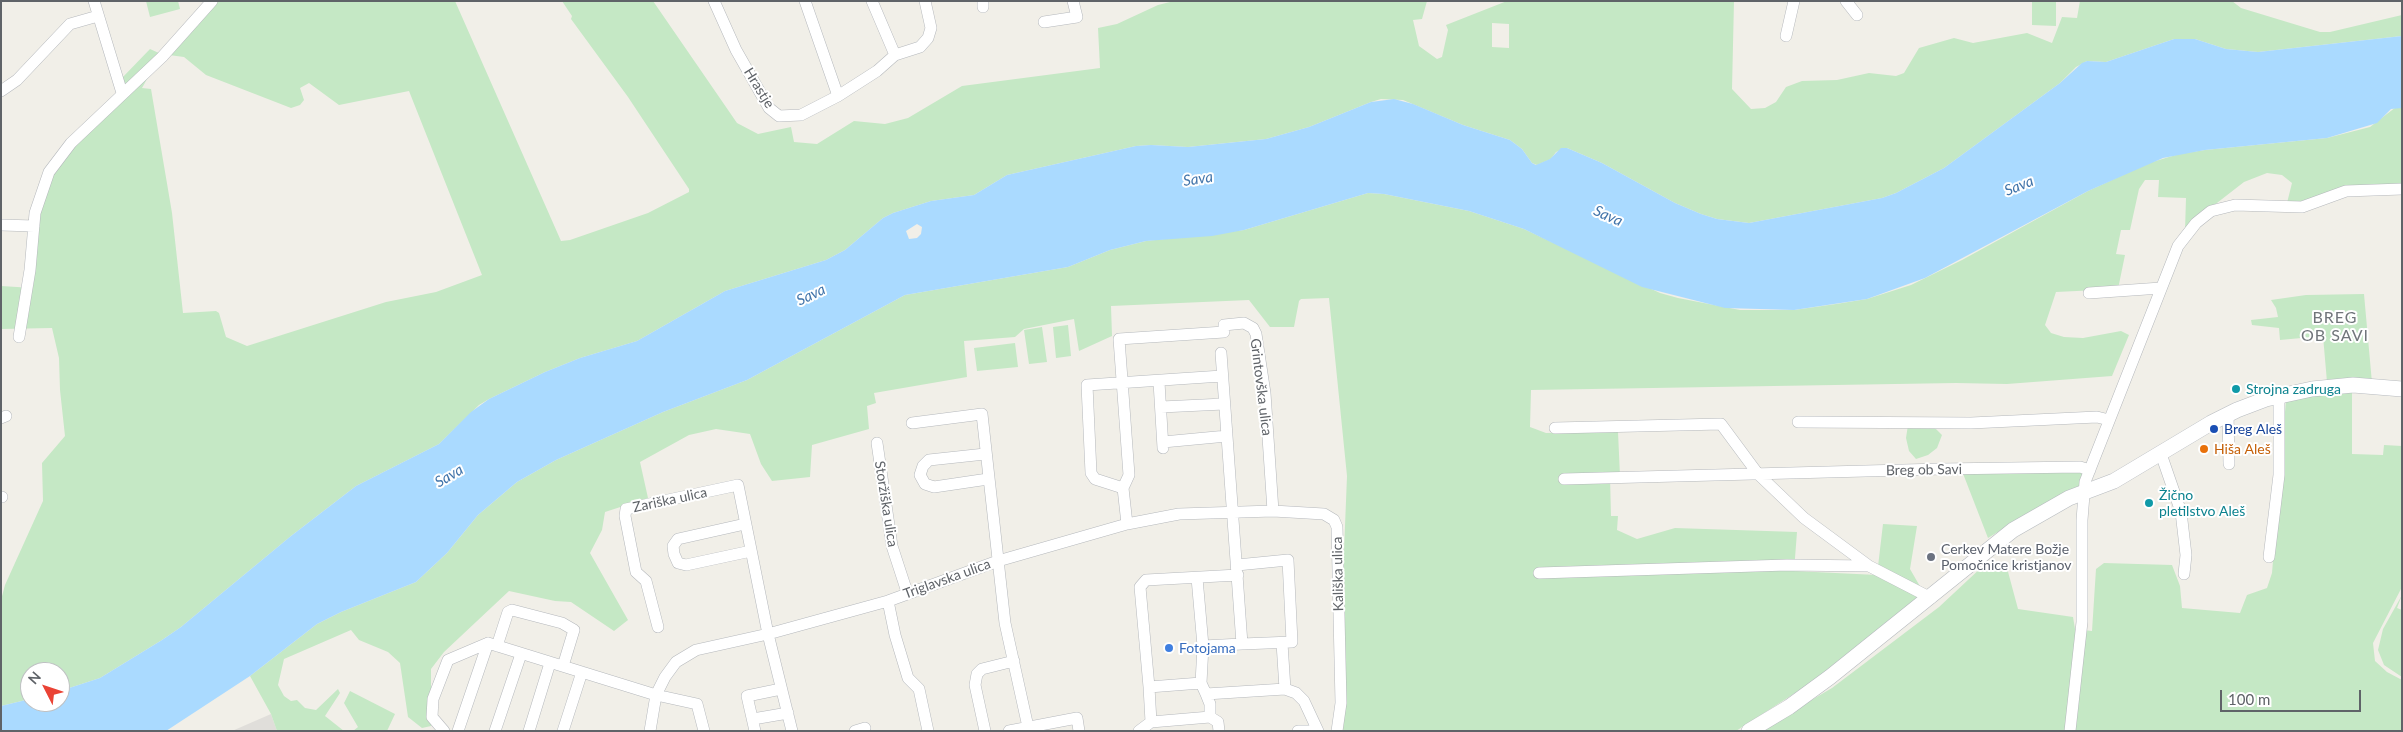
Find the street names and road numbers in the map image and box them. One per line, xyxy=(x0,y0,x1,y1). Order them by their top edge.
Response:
street label: Hrastje xyxy=(740,65,778,111)
street label: Grintovška ulica xyxy=(1247,337,1275,437)
street label: Storžiška ulica xyxy=(871,460,901,548)
street label: Breg ob Savi xyxy=(1886,461,1962,479)
street label: Zariška ulica xyxy=(631,484,709,516)
street label: Kališka ulica xyxy=(1329,537,1347,611)
street label: Triglavska ulica xyxy=(901,555,993,603)

